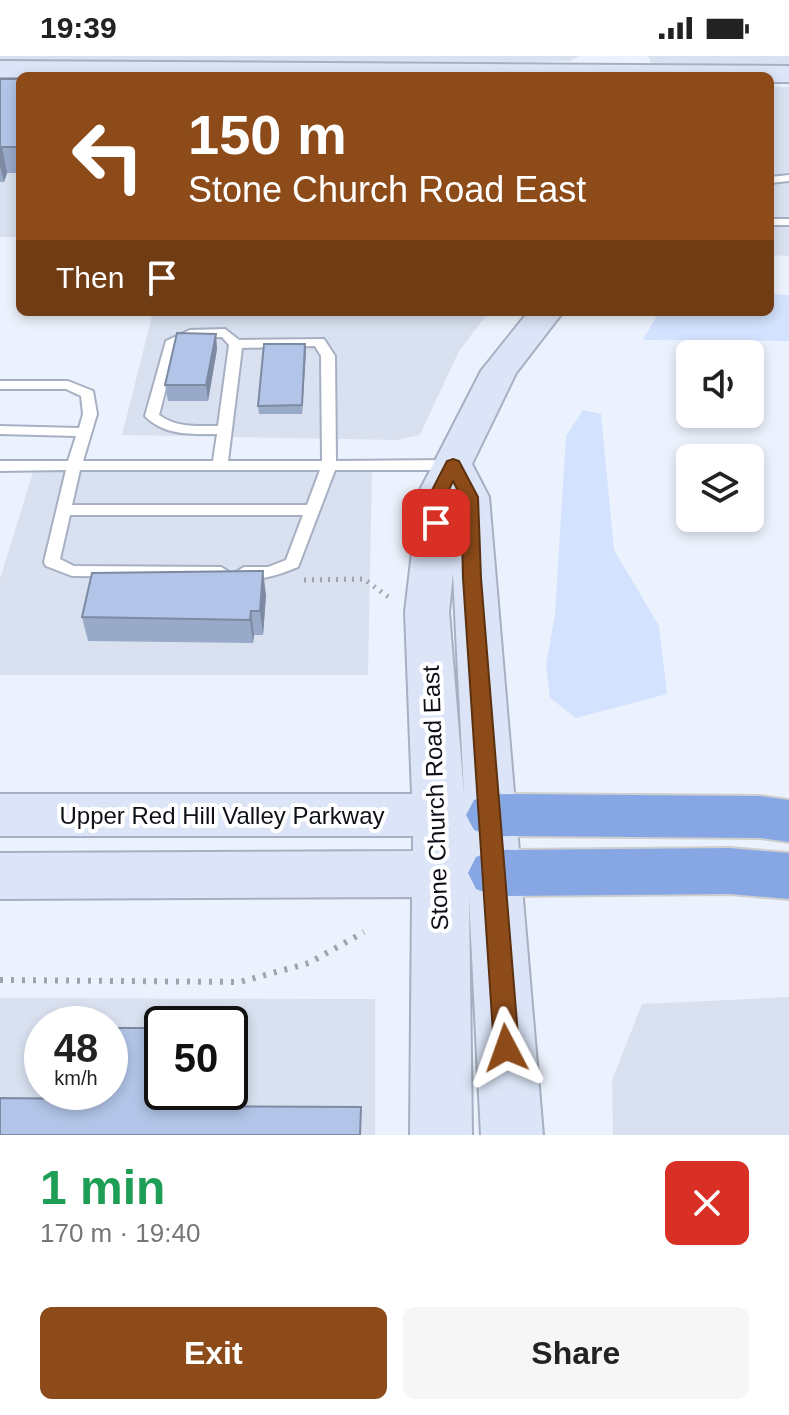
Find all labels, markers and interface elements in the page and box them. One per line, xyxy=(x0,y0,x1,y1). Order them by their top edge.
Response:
text: 19:39 xyxy=(40,11,117,44)
text: 150 m xyxy=(188,103,347,166)
icon: left xyxy=(56,104,160,208)
text: Stone Church Road East xyxy=(188,169,586,210)
icon: arrive xyxy=(140,256,184,300)
text: Then xyxy=(56,261,124,294)
map controls xyxy=(676,340,764,532)
button: sound xyxy=(676,340,764,428)
button: layers xyxy=(676,444,764,532)
pin xyxy=(402,489,470,557)
icon: arrive xyxy=(414,501,458,545)
street label: Stone Church Road East xyxy=(417,665,453,931)
street label: Upper Red Hill Valley Parkway xyxy=(59,802,385,829)
speed limit sign: 50 xyxy=(144,1006,248,1110)
position arrow xyxy=(464,1006,548,1090)
text: 48 xyxy=(54,1026,98,1070)
text: km/h xyxy=(54,1067,98,1089)
text: 1 min xyxy=(40,1161,165,1214)
button: close xyxy=(665,1161,749,1245)
text: 170 m · 19:40 xyxy=(40,1218,200,1248)
button: Exit xyxy=(40,1307,387,1399)
button: Share xyxy=(403,1307,749,1399)

